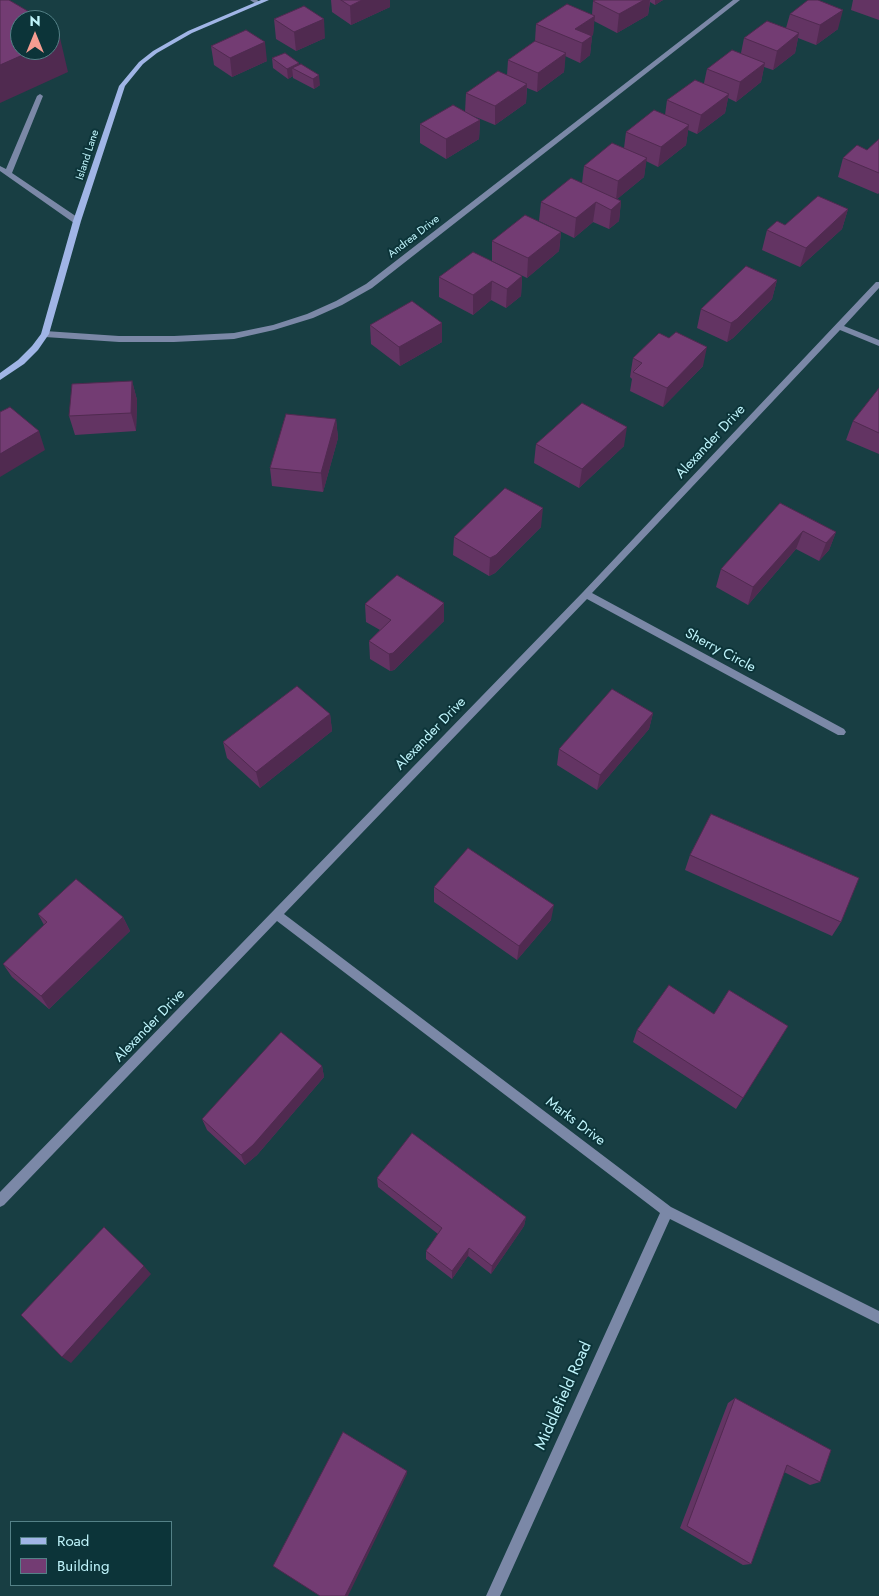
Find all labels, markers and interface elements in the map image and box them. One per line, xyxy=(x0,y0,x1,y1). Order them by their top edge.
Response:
north arrow xyxy=(10,10,60,60)
text: N xyxy=(29,11,41,31)
street label: Island Lane xyxy=(74,128,102,182)
street label: Andrea Drive xyxy=(386,213,442,261)
street label: Alexander Drive xyxy=(673,402,749,482)
street label: Sherry Circle xyxy=(682,625,758,677)
street label: Alexander Drive xyxy=(392,694,470,774)
street label: Alexander Drive xyxy=(111,986,189,1066)
street label: Marks Drive xyxy=(542,1094,608,1150)
street label: Middlefield Road xyxy=(532,1339,596,1453)
legend xyxy=(10,1521,172,1586)
text: Road xyxy=(57,1530,89,1552)
text: Building xyxy=(57,1555,109,1577)

